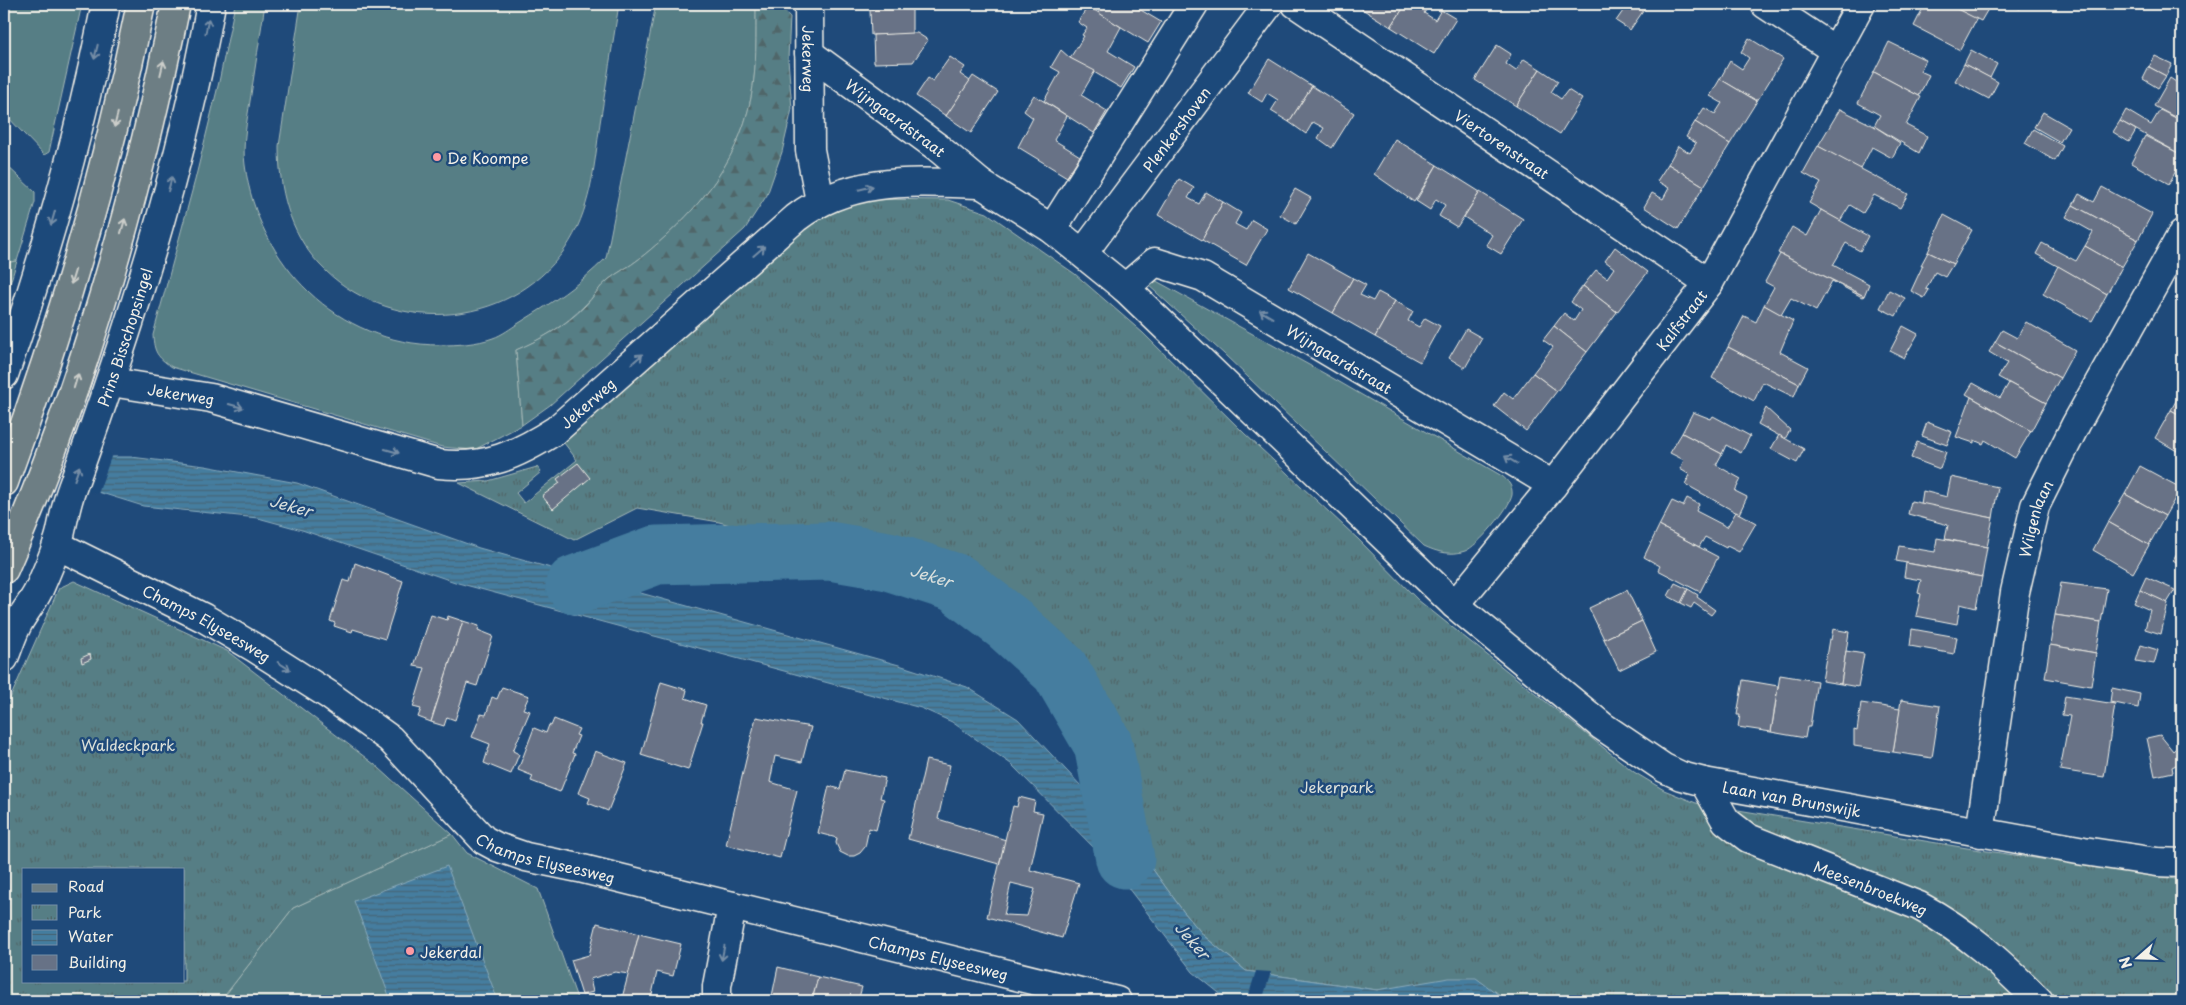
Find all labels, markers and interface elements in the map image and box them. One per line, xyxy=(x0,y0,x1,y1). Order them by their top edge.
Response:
one-way arrow xyxy=(203,19,212,35)
street label: Jekerweg xyxy=(798,25,821,93)
one-way arrow xyxy=(91,43,100,59)
one-way arrow xyxy=(158,60,167,76)
street label: Wijngaardstraat xyxy=(841,72,951,162)
street label: Plenkershoven xyxy=(1136,81,1215,176)
street label: Viertorenstraat xyxy=(1450,103,1555,184)
one-way arrow xyxy=(111,111,120,127)
place label: De Koompe xyxy=(447,146,529,169)
marker: De Koompe xyxy=(431,151,443,163)
one-way arrow xyxy=(166,177,175,193)
one-way arrow xyxy=(858,183,874,192)
one-way arrow xyxy=(48,210,58,226)
one-way arrow xyxy=(119,218,129,234)
one-way arrow xyxy=(752,245,765,257)
street label: Prins Bisschopsingel xyxy=(91,265,157,409)
one-way arrow xyxy=(68,268,78,284)
street label: Kalfstraat xyxy=(1650,284,1712,355)
one-way arrow xyxy=(1259,309,1273,319)
street label: Wijngaardstraat xyxy=(1282,318,1397,399)
one-way arrow xyxy=(630,353,643,364)
street label: Jekerweg xyxy=(554,371,620,433)
one-way arrow xyxy=(72,374,81,389)
street label: Jekerweg xyxy=(146,377,216,410)
one-way arrow xyxy=(228,401,244,411)
one-way arrow xyxy=(384,447,400,457)
one-way arrow xyxy=(1504,454,1518,464)
one-way arrow xyxy=(73,466,83,481)
street label: Wilgenlaan xyxy=(2012,475,2058,559)
water label: Jeker xyxy=(267,488,317,523)
water label: Jeker xyxy=(907,557,958,594)
street label: Champs Elyseesweg xyxy=(139,578,276,667)
one-way arrow xyxy=(277,661,291,671)
park label: Waldeckpark xyxy=(81,733,175,756)
street label: Laan van Brunswijk xyxy=(1721,774,1863,822)
park label: Jekerpark xyxy=(1300,775,1374,798)
street label: Champs Elyseesweg xyxy=(471,827,618,888)
street label: Meesenbroekweg xyxy=(1811,854,1933,920)
legend xyxy=(22,868,185,982)
text: Road xyxy=(68,874,104,897)
text: Park xyxy=(68,900,102,923)
water label: Jeker xyxy=(1170,916,1218,966)
text: Water xyxy=(68,924,113,947)
street label: Champs Elyseesweg xyxy=(866,928,1011,985)
north arrow xyxy=(2114,932,2164,982)
place label: Jekerdal xyxy=(420,940,482,963)
marker: Jekerdal xyxy=(404,945,416,957)
one-way arrow xyxy=(717,945,727,961)
text: Building xyxy=(68,950,127,973)
text: N xyxy=(2114,954,2137,971)

